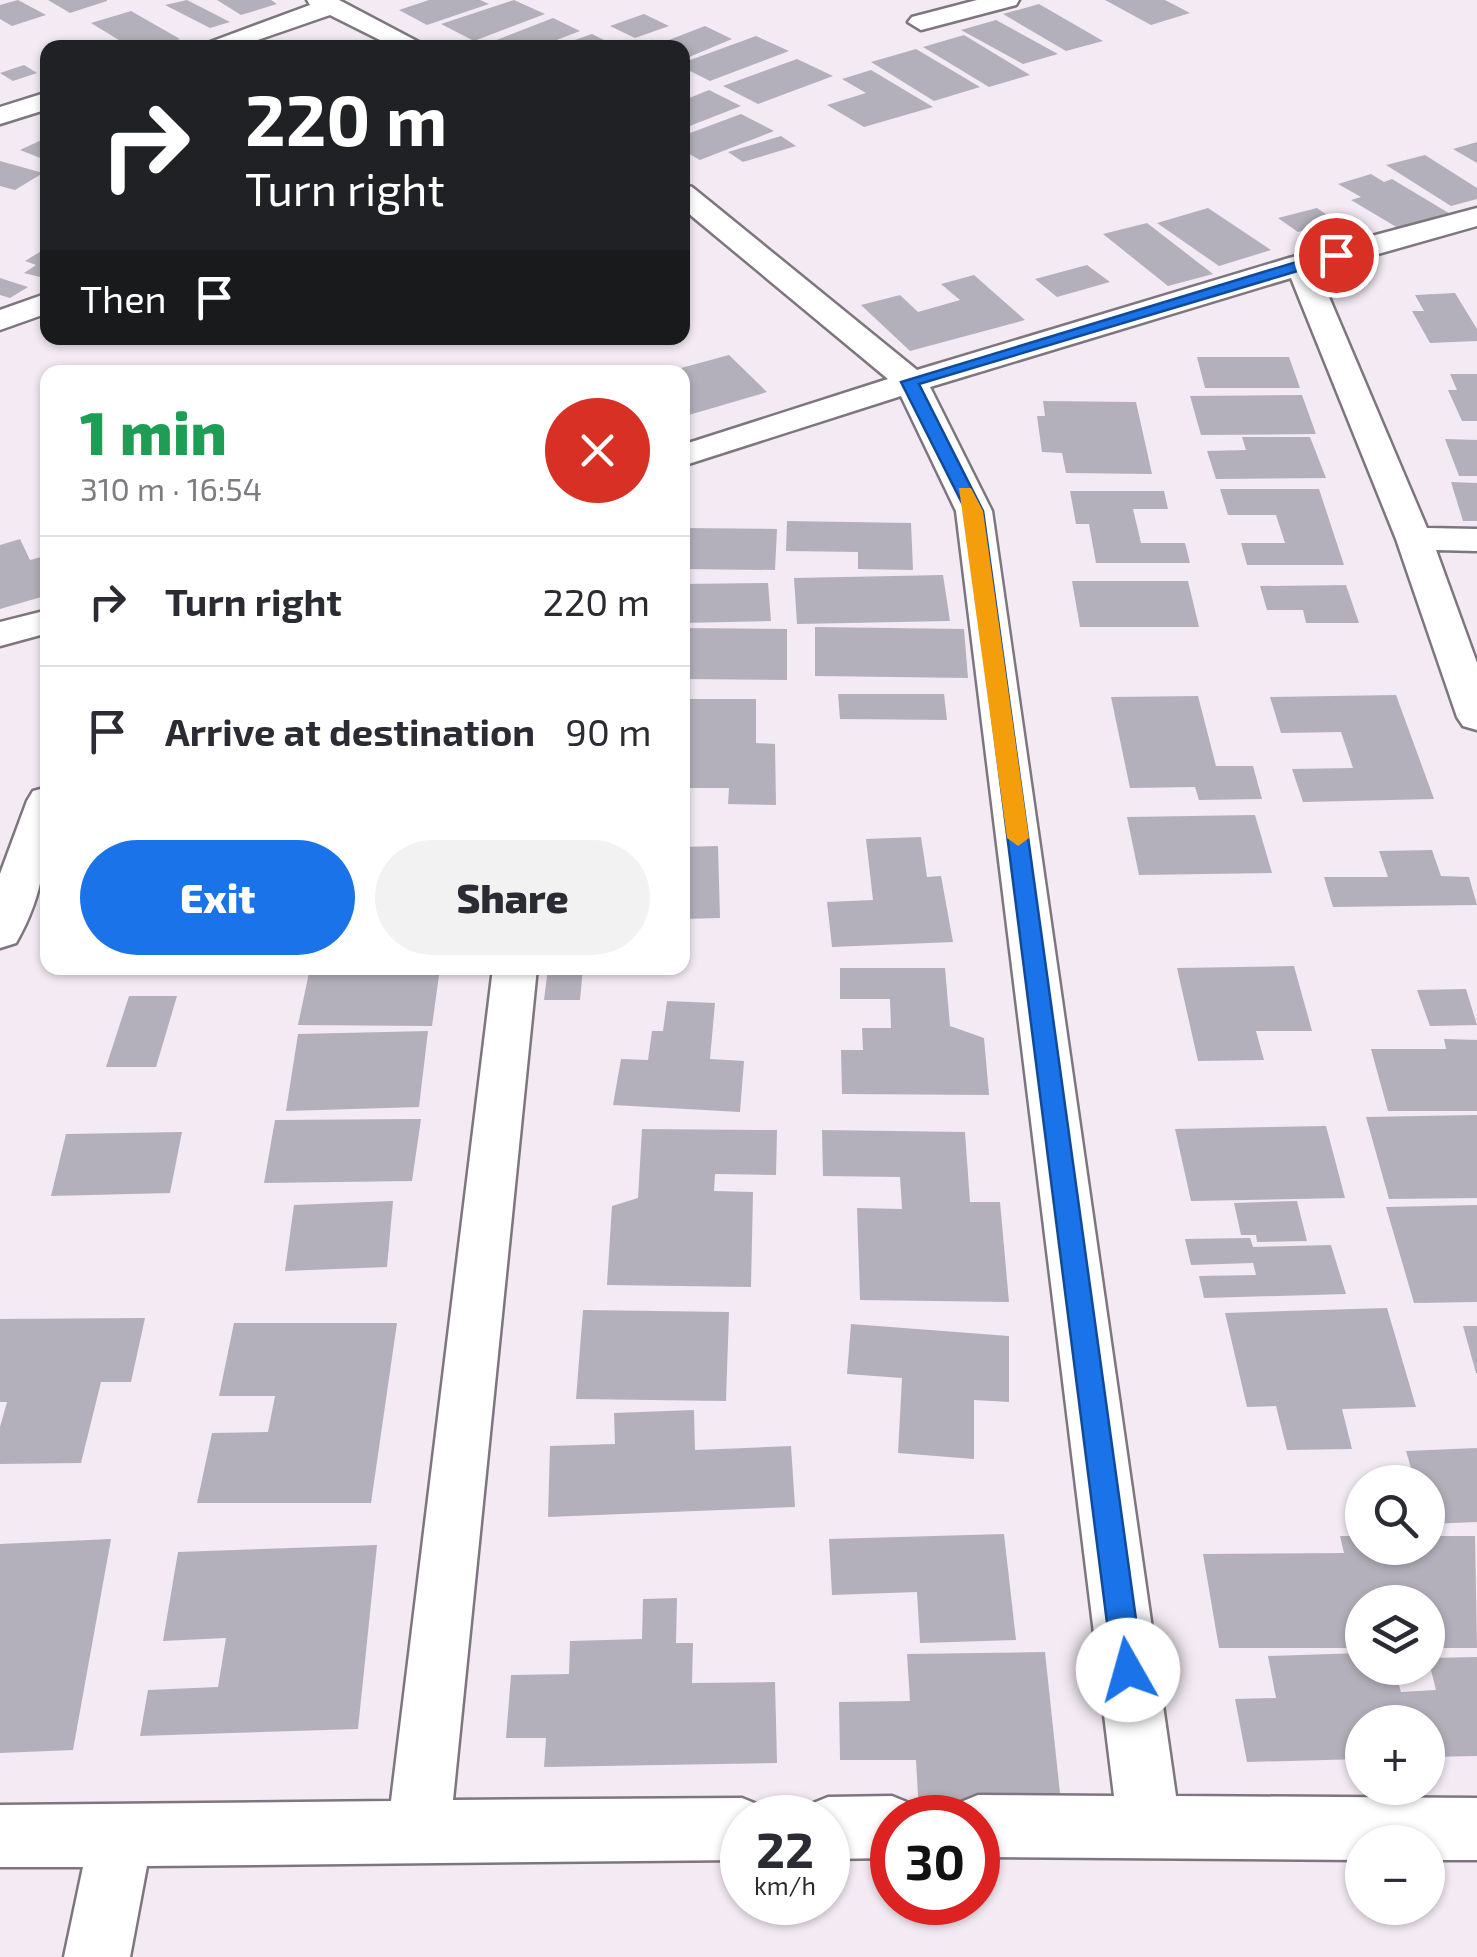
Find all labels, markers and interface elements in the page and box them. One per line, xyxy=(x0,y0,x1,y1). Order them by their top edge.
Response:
text: 220 m xyxy=(245,76,447,160)
icon: right xyxy=(80,80,210,210)
text: Turn right xyxy=(245,161,445,215)
pin xyxy=(1294,213,1379,298)
icon: arrive xyxy=(1309,228,1364,283)
icon: arrive xyxy=(187,270,242,325)
text: Then xyxy=(80,275,167,321)
text: 1 min xyxy=(80,395,227,467)
button: close xyxy=(545,398,650,503)
text: 310 m · 16:54 xyxy=(80,469,262,507)
icon: right xyxy=(80,574,135,629)
text: Turn right xyxy=(165,578,342,624)
text: 220 m xyxy=(543,578,650,624)
icon: arrive xyxy=(80,704,135,759)
text: Arrive at destination xyxy=(165,708,535,754)
text: 90 m xyxy=(565,708,652,754)
button: Exit xyxy=(80,840,355,955)
button: Share xyxy=(375,840,650,955)
map controls xyxy=(1345,1465,1445,1925)
button: search xyxy=(1345,1465,1445,1565)
button: layers xyxy=(1345,1585,1445,1685)
position arrow xyxy=(1076,1618,1180,1722)
button: + xyxy=(1345,1705,1445,1805)
speed limit sign: 30 xyxy=(870,1795,1000,1925)
text: 22 xyxy=(756,1818,814,1878)
button: − xyxy=(1345,1825,1445,1925)
text: km/h xyxy=(754,1870,816,1900)

